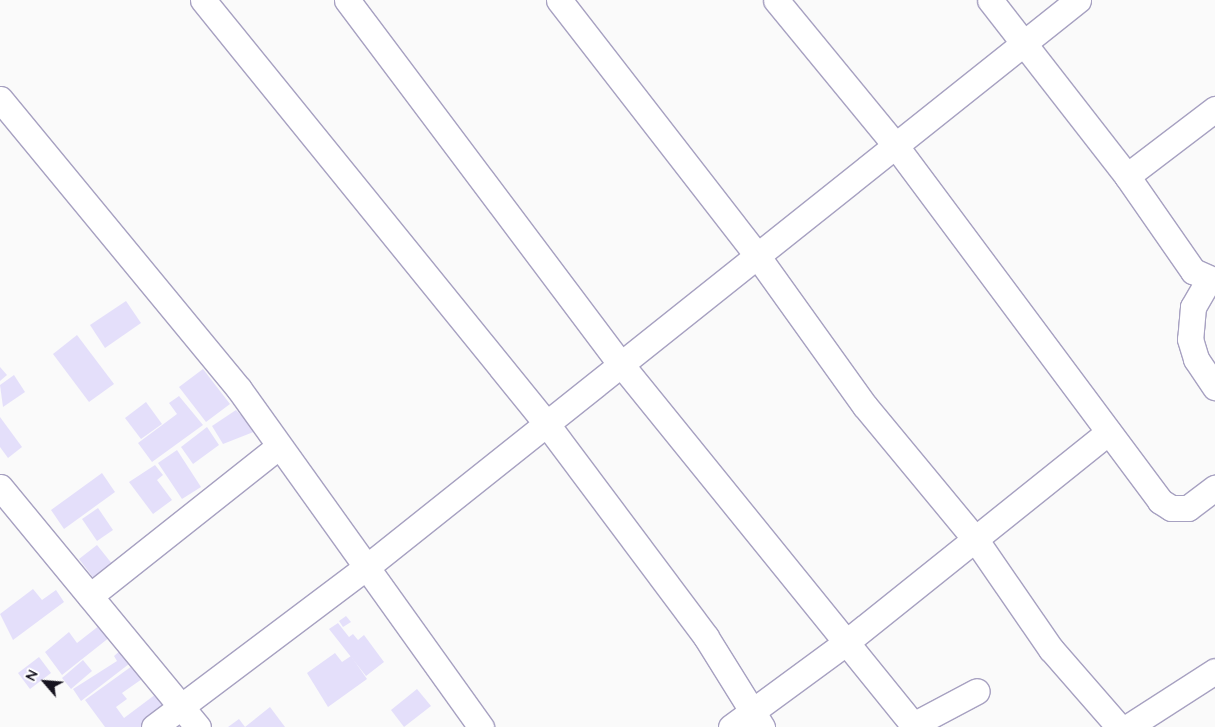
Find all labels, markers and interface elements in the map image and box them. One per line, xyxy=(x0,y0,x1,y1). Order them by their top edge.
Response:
north arrow xyxy=(20,657,70,707)
text: N xyxy=(21,667,42,684)

